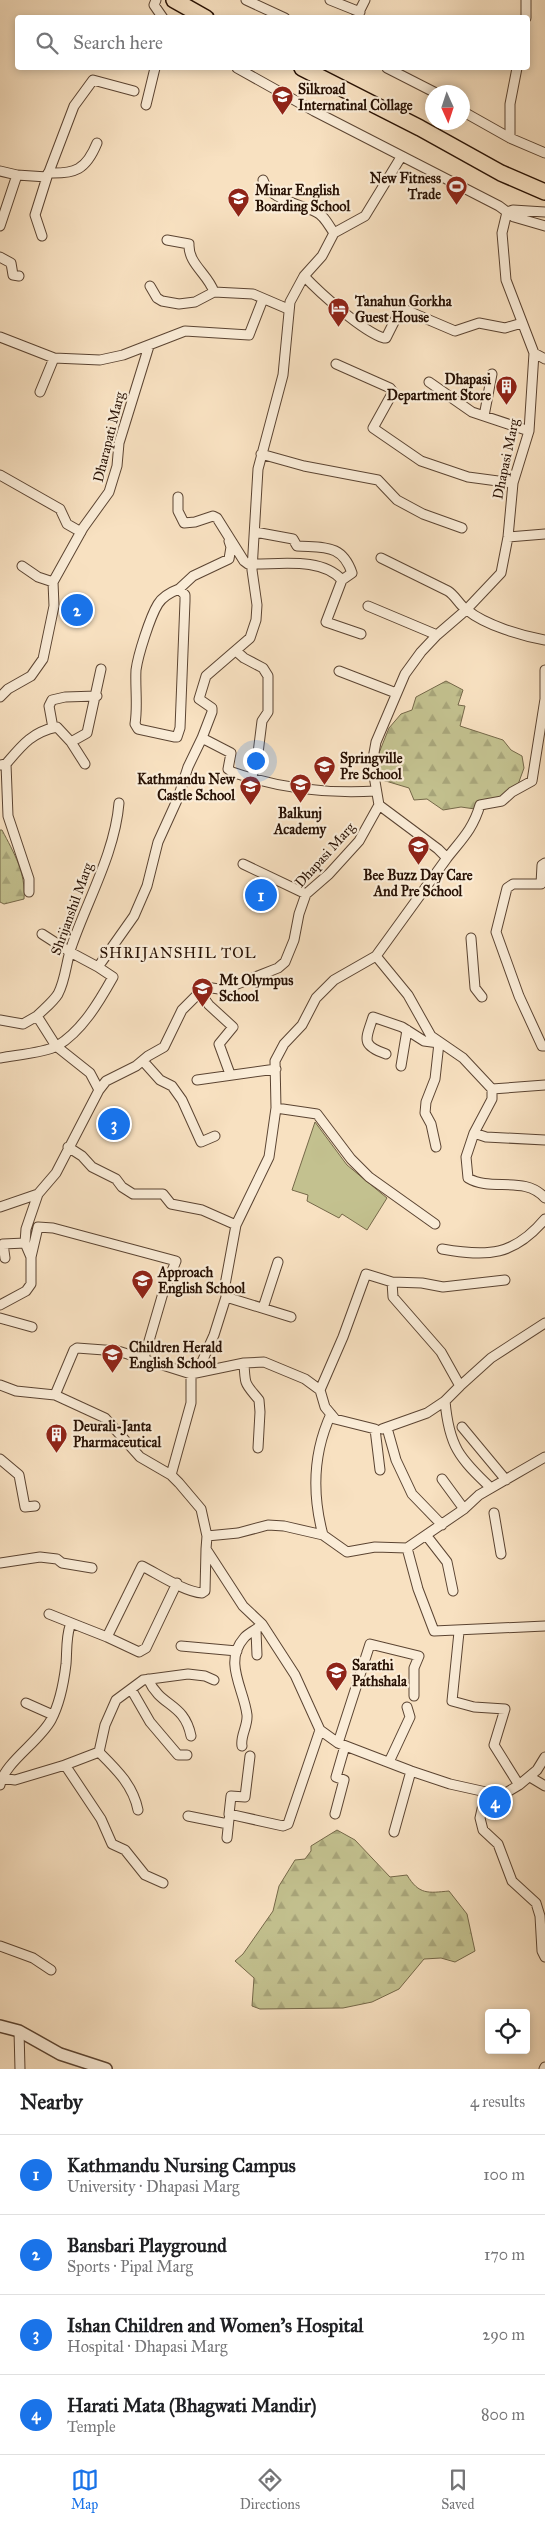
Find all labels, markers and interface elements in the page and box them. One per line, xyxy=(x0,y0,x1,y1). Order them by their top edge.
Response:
search box xyxy=(15,15,530,70)
icon: search xyxy=(33,29,61,57)
text: Search here xyxy=(73,31,163,54)
place label: Silkroad Internatinal Collage xyxy=(298,81,413,115)
school or university icon: Silkroad Internatinal Collage xyxy=(270,85,294,116)
north arrow xyxy=(425,85,470,130)
place label: New Fitness Trade xyxy=(370,170,441,203)
sports icon: New Fitness Trade xyxy=(445,174,469,205)
place label: Minar English Boarding School xyxy=(255,182,351,216)
school or university icon: Minar English Boarding School xyxy=(227,186,251,217)
place label: Tanahun Gorkha Guest House xyxy=(354,293,453,326)
hotel icon: Tanahun Gorkha Guest House xyxy=(327,297,351,328)
place label: Dhapasi Department Store xyxy=(387,371,491,405)
building icon: Dhapasi Department Store xyxy=(495,375,519,406)
street label: Dharapati Marg xyxy=(90,390,129,484)
street label: Dhapasi Marg xyxy=(489,417,523,501)
pin: 2 xyxy=(61,591,93,629)
your location xyxy=(243,748,269,774)
place label: Springville Pre School xyxy=(340,750,403,783)
school or university icon: Springville Pre School xyxy=(312,754,336,785)
place label: Kathmandu New Castle School xyxy=(137,771,236,804)
school or university icon: Balkunj Academy xyxy=(288,773,312,804)
school or university icon: Kathmandu New Castle School xyxy=(239,775,263,806)
place label: Balkunj Academy xyxy=(273,805,327,839)
street label: Dhapasi Marg xyxy=(291,819,359,891)
school or university icon: Bee Buzz Day Care And Pre School xyxy=(406,835,430,866)
street label: Shrijanshil Marg xyxy=(47,860,97,958)
place label: Bee Buzz Day Care And Pre School xyxy=(363,867,473,900)
pin: 1 xyxy=(245,876,277,914)
district label: SHRIJANSHIL TOL xyxy=(99,944,257,963)
place label: Mt Olympus School xyxy=(219,972,293,1005)
school or university icon: Mt Olympus School xyxy=(191,976,215,1007)
pin: 3 xyxy=(98,1105,130,1143)
place label: Approach English School xyxy=(157,1264,247,1298)
school or university icon: Approach English School xyxy=(130,1268,154,1299)
place label: Children Herald English School xyxy=(129,1339,223,1373)
school or university icon: Children Herald English School xyxy=(101,1343,125,1374)
place label: Deurali-Janta Pharmaceutical xyxy=(73,1418,162,1451)
building icon: Deurali-Janta Pharmaceutical xyxy=(45,1422,69,1453)
place label: Sarathi Pathshala xyxy=(352,1657,408,1690)
school or university icon: Sarathi Pathshala xyxy=(324,1661,348,1692)
pin: 4 xyxy=(479,1783,511,1821)
map controls xyxy=(485,2009,530,2054)
button: locate xyxy=(485,2009,530,2054)
text: Nearby xyxy=(20,2089,83,2115)
text: 4 results xyxy=(470,2092,525,2111)
text: Kathmandu Nursing Campus xyxy=(67,2154,296,2177)
text: 1 xyxy=(33,2165,39,2184)
text: 100 m xyxy=(483,2165,525,2184)
text: University · Dhapasi Marg xyxy=(67,2177,239,2196)
text: Bansbari Playground xyxy=(67,2234,227,2257)
text: 2 xyxy=(32,2245,40,2264)
text: 170 m xyxy=(484,2245,525,2264)
text: Sports · Pipal Marg xyxy=(67,2257,193,2276)
text: Ishan Children and Women's Hospital xyxy=(67,2314,363,2337)
text: 3 xyxy=(33,2325,39,2344)
text: 290 m xyxy=(482,2325,525,2344)
text: Hospital · Dhapasi Marg xyxy=(67,2337,227,2356)
text: Harati Mata (Bhagwati Mandir) xyxy=(67,2394,316,2417)
text: 4 xyxy=(32,2405,40,2424)
text: 800 m xyxy=(481,2405,525,2424)
text: Temple xyxy=(67,2417,116,2436)
tab: Map xyxy=(71,2466,99,2513)
tab: Directions xyxy=(240,2466,300,2513)
tab: Saved xyxy=(441,2466,474,2513)

